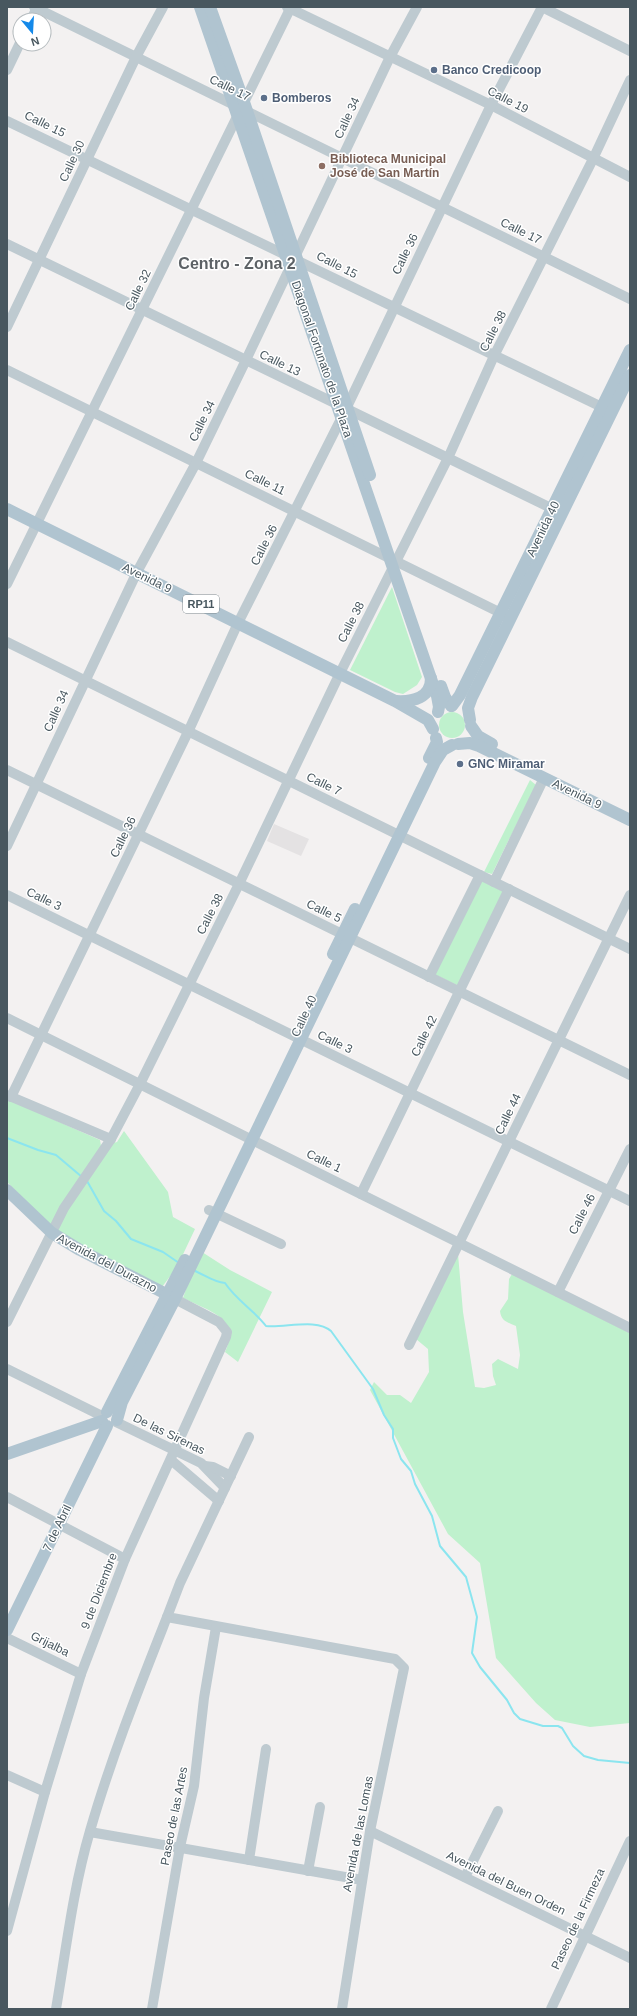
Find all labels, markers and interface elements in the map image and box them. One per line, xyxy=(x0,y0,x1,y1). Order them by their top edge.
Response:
north arrow xyxy=(12,12,52,52)
text: N xyxy=(29,35,41,48)
place label: Banco Credicoop xyxy=(442,63,541,77)
marker: Banco Credicoop xyxy=(429,65,439,75)
street label: Calle 17 xyxy=(207,72,253,104)
street label: Calle 19 xyxy=(485,84,531,116)
place label: Bomberos xyxy=(272,91,332,105)
marker: Bomberos xyxy=(259,93,269,103)
street label: Calle 34 xyxy=(331,95,363,141)
street label: Calle 15 xyxy=(22,108,68,140)
street label: Calle 30 xyxy=(56,138,88,184)
place label: Biblioteca Municipal José de San Martín xyxy=(330,152,446,180)
marker: Biblioteca Municipal José de San Martín xyxy=(317,161,327,171)
street label: Calle 17 xyxy=(498,215,544,247)
street label: Calle 36 xyxy=(389,231,421,277)
street label: Calle 15 xyxy=(314,249,360,281)
district label: Centro - Zona 2 xyxy=(178,255,296,272)
street label: Calle 32 xyxy=(122,267,154,313)
street label: Diagonal Fortunato de la Plaza xyxy=(289,279,356,439)
street label: Calle 38 xyxy=(477,308,509,354)
street label: Calle 13 xyxy=(257,347,303,379)
street label: Calle 34 xyxy=(186,398,218,444)
street label: Calle 11 xyxy=(243,466,288,498)
street label: Avenida 40 xyxy=(524,499,563,559)
street label: Calle 36 xyxy=(248,522,280,568)
street label: Avenida 9 xyxy=(120,560,174,596)
road number: RP11 xyxy=(183,595,219,613)
street label: Calle 38 xyxy=(335,599,367,645)
street label: Calle 34 xyxy=(41,688,71,734)
place label: GNC Miramar xyxy=(468,757,545,771)
marker: GNC Miramar xyxy=(455,759,465,769)
street label: Calle 7 xyxy=(304,770,344,799)
street label: Avenida 9 xyxy=(550,776,604,812)
street label: Calle 36 xyxy=(107,814,139,860)
street label: Calle 3 xyxy=(24,885,64,914)
street label: Calle 38 xyxy=(194,891,226,937)
street label: Calle 5 xyxy=(304,897,344,926)
street label: Calle 40 xyxy=(288,993,320,1039)
street label: Calle 42 xyxy=(408,1013,440,1059)
street label: Calle 3 xyxy=(315,1028,355,1057)
street label: Calle 44 xyxy=(492,1091,524,1137)
street label: Calle 1 xyxy=(304,1147,344,1176)
street label: Calle 46 xyxy=(566,1191,598,1237)
street label: Avenida del Durazno xyxy=(55,1231,160,1295)
street label: De las Sirenas xyxy=(131,1411,207,1457)
street label: 7 de Abril xyxy=(40,1502,74,1554)
street label: 9 de Diciembre xyxy=(78,1551,120,1631)
street label: Grijalba xyxy=(28,1629,72,1659)
street label: Paseo de las Artes xyxy=(158,1766,190,1866)
street label: Avenida de las Lomas xyxy=(340,1775,376,1893)
street label: Avenida del Buen Orden xyxy=(444,1848,568,1918)
street label: Paseo de la Firmeza xyxy=(548,1866,608,1972)

